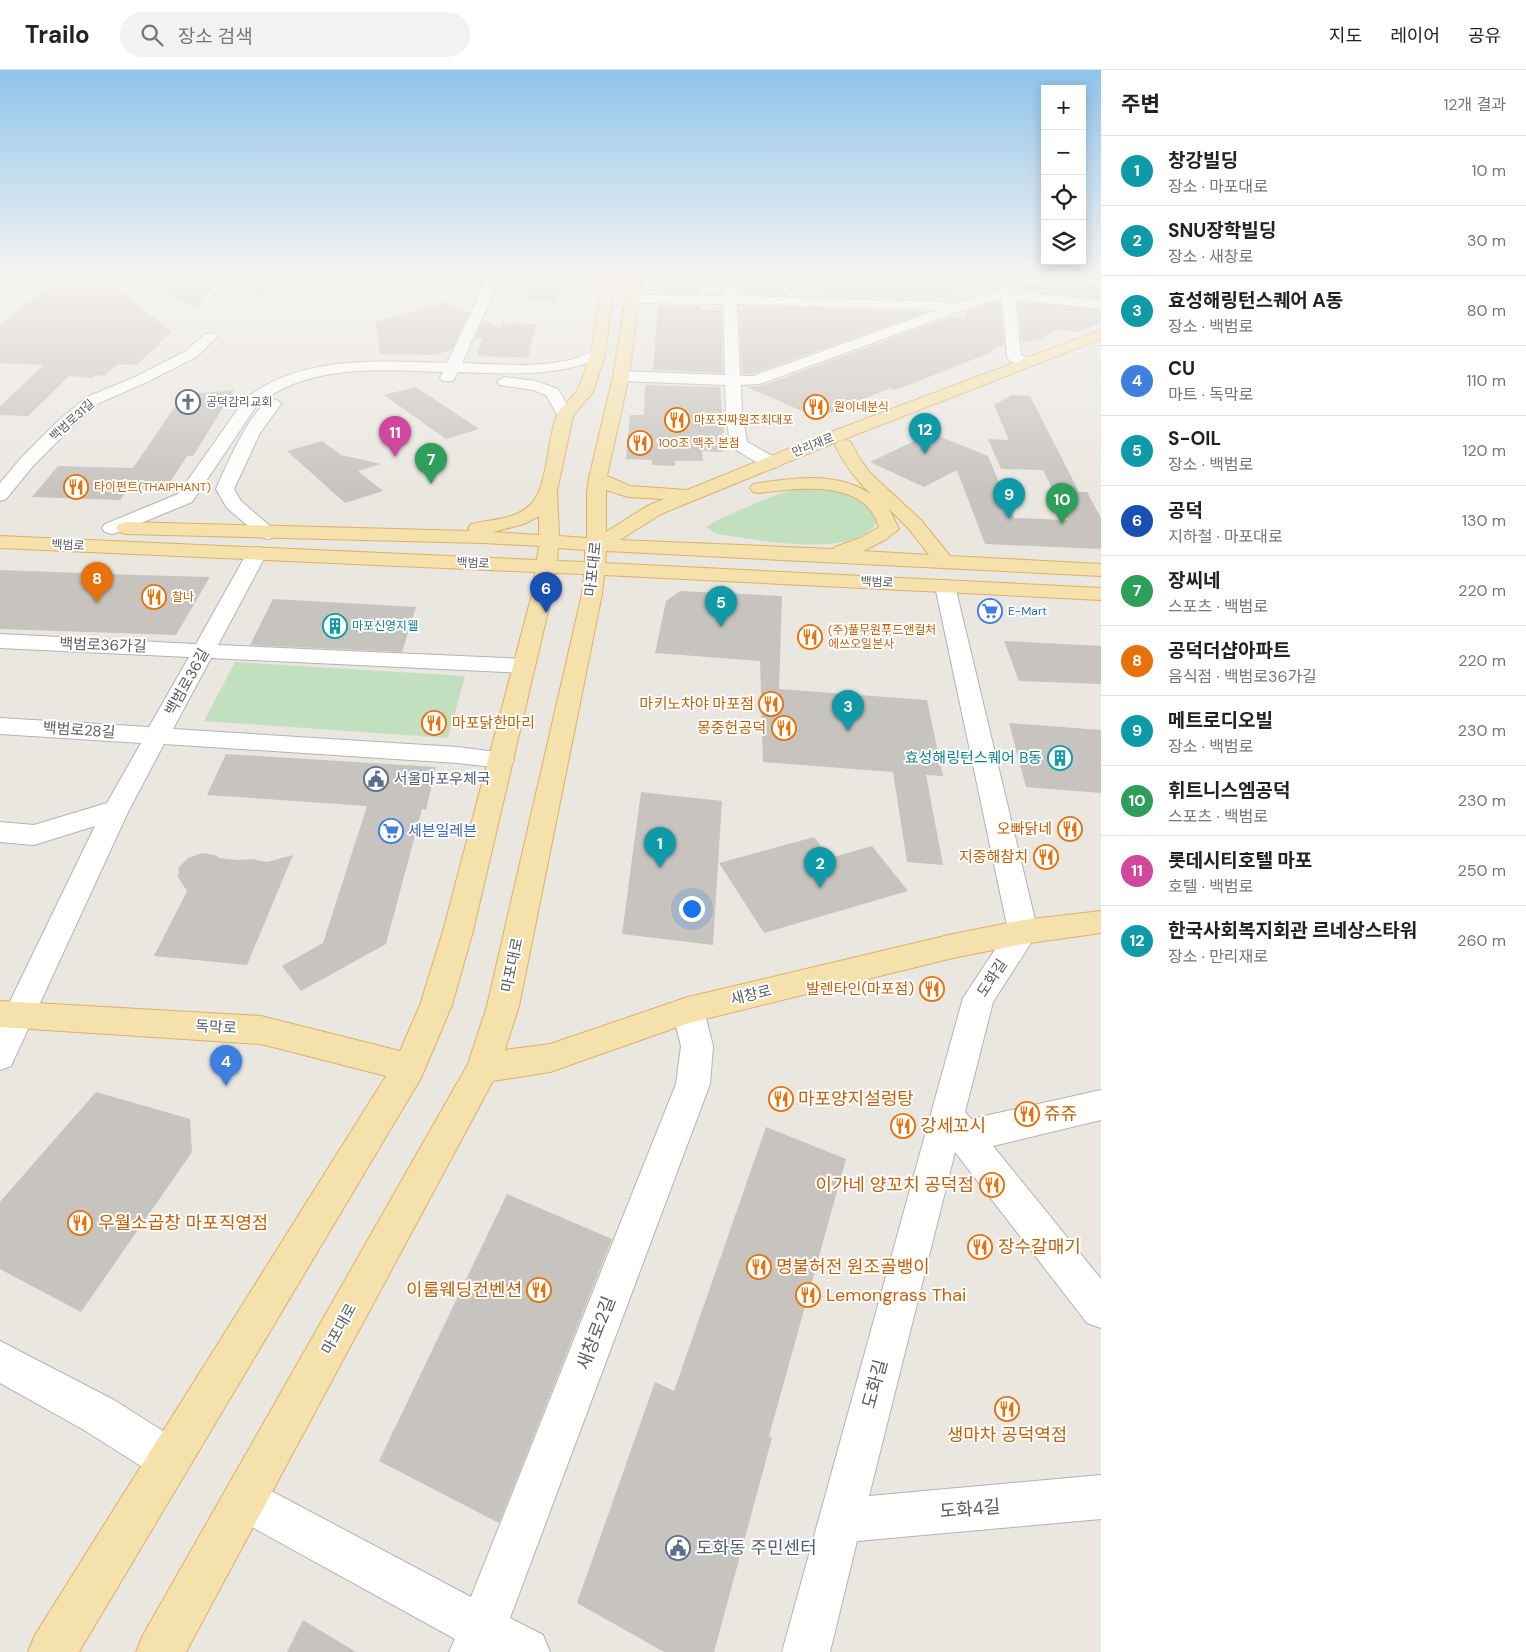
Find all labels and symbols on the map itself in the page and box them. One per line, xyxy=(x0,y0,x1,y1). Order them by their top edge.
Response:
church icon: 공덕감리교회 xyxy=(175,389,201,415)
place label: 공덕감리교회 xyxy=(206,394,272,410)
restaurant icon: 원이네분식 xyxy=(803,394,829,420)
street label: 백범로31길 xyxy=(46,396,98,444)
place label: 원이네분식 xyxy=(834,399,889,415)
restaurant icon: 마포진짜원조최대포 xyxy=(664,407,690,433)
place label: 마포진짜원조최대포 xyxy=(694,412,793,428)
pin: 12 xyxy=(909,413,941,454)
pin: 11 xyxy=(379,416,411,457)
street label: 만리재로 xyxy=(790,429,836,461)
restaurant icon: 100조 맥주 본점 xyxy=(627,430,653,456)
place label: 100조 맥주 본점 xyxy=(658,435,740,451)
pin: 7 xyxy=(415,443,447,484)
restaurant icon: 타이펀트(THAIPHANT) xyxy=(63,474,89,500)
pin: 9 xyxy=(993,478,1025,519)
place label: 타이펀트(THAIPHANT) xyxy=(94,479,211,495)
pin: 10 xyxy=(1046,483,1078,524)
street label: 백범로 xyxy=(51,536,85,554)
street label: 마포대로 xyxy=(580,541,606,597)
street label: 백범로 xyxy=(456,554,490,572)
pin: 8 xyxy=(81,562,113,603)
pin: 6 xyxy=(530,572,562,613)
street label: 백범로 xyxy=(860,573,894,591)
restaurant icon: 찰나 xyxy=(141,584,167,610)
pin: 5 xyxy=(705,586,737,627)
place label: 찰나 xyxy=(172,589,194,605)
supermarket icon: E-Mart xyxy=(977,598,1003,624)
place label: E-Mart xyxy=(1008,603,1047,619)
building icon: 마포신영지웰 xyxy=(322,613,348,639)
place label: 마포신영지웰 xyxy=(352,618,418,634)
place label: (주)풀무원푸드앤컬처 에쓰오일본사 xyxy=(828,622,936,652)
restaurant icon: (주)풀무원푸드앤컬처 에쓰오일본사 xyxy=(797,624,823,650)
street label: 백범로36가길 xyxy=(59,633,147,657)
street label: 백범로36길 xyxy=(160,645,214,719)
pin: 3 xyxy=(832,690,864,731)
restaurant icon: 마키노차야 마포점 xyxy=(758,691,784,717)
place label: 마키노차야 마포점 xyxy=(640,694,754,714)
restaurant icon: 마포닭한마리 xyxy=(421,710,447,736)
place label: 마포닭한마리 xyxy=(452,713,535,733)
restaurant icon: 몽중헌공덕 xyxy=(771,715,797,741)
street label: 백범로28길 xyxy=(42,717,116,743)
place label: 몽중헌공덕 xyxy=(697,718,766,738)
building icon: 효성해링턴스퀘어 B동 xyxy=(1047,745,1073,771)
place label: 효성해링턴스퀘어 B동 xyxy=(905,748,1042,768)
public building icon: 서울마포우체국 xyxy=(363,766,389,792)
place label: 서울마포우체국 xyxy=(394,769,491,789)
restaurant icon: 오빠닭네 xyxy=(1057,816,1083,842)
supermarket icon: 세븐일레븐 xyxy=(378,818,404,844)
place label: 오빠닭네 xyxy=(997,819,1052,839)
place label: 세븐일레븐 xyxy=(408,821,477,841)
pin: 1 xyxy=(644,827,676,868)
restaurant icon: 지중해참치 xyxy=(1033,844,1059,870)
pin: 2 xyxy=(804,847,836,888)
place label: 지중해참치 xyxy=(959,847,1028,867)
your location xyxy=(679,896,705,922)
street label: 마포대로 xyxy=(496,936,528,994)
street label: 도화길 xyxy=(972,955,1012,1001)
restaurant icon: 발렌타인(마포점) xyxy=(919,976,945,1002)
place label: 발렌타인(마포점) xyxy=(806,979,914,999)
street label: 새창로 xyxy=(728,980,774,1010)
street label: 독막로 xyxy=(195,1016,237,1038)
pin: 4 xyxy=(210,1045,242,1086)
restaurant icon: 마포양지설렁탕 xyxy=(768,1086,794,1112)
place label: 마포양지설렁탕 xyxy=(798,1087,914,1111)
restaurant icon: 쥬쥬 xyxy=(1014,1101,1040,1127)
place label: 쥬쥬 xyxy=(1044,1102,1077,1126)
restaurant icon: 강세꼬시 xyxy=(890,1113,916,1139)
place label: 강세꼬시 xyxy=(920,1114,986,1138)
restaurant icon: 이가네 양꼬치 공덕점 xyxy=(979,1172,1005,1198)
place label: 이가네 양꼬치 공덕점 xyxy=(815,1173,974,1197)
restaurant icon: 우월소곱창 마포직영점 xyxy=(67,1210,93,1236)
place label: 우월소곱창 마포직영점 xyxy=(98,1211,268,1235)
restaurant icon: 장수갈매기 xyxy=(967,1234,993,1260)
place label: 장수갈매기 xyxy=(998,1235,1081,1259)
restaurant icon: 명불허전 원조골뱅이 xyxy=(746,1254,772,1280)
place label: 명불허전 원조골뱅이 xyxy=(776,1255,930,1279)
restaurant icon: 이룸웨딩컨벤션 xyxy=(526,1277,552,1303)
place label: 이룸웨딩컨벤션 xyxy=(406,1278,522,1302)
restaurant icon: Lemongrass Thai xyxy=(795,1282,821,1308)
place label: Lemongrass Thai xyxy=(826,1283,966,1307)
street label: 새창로2길 xyxy=(571,1293,621,1373)
street label: 마포대로 xyxy=(317,1300,361,1358)
street label: 도화길 xyxy=(857,1357,893,1411)
restaurant icon: 생마차 공덕역점 xyxy=(994,1396,1020,1422)
place label: 생마차 공덕역점 xyxy=(947,1423,1067,1447)
street label: 도화4길 xyxy=(939,1494,1001,1524)
public building icon: 도화동 주민센터 xyxy=(665,1535,691,1561)
place label: 도화동 주민센터 xyxy=(696,1536,817,1560)

